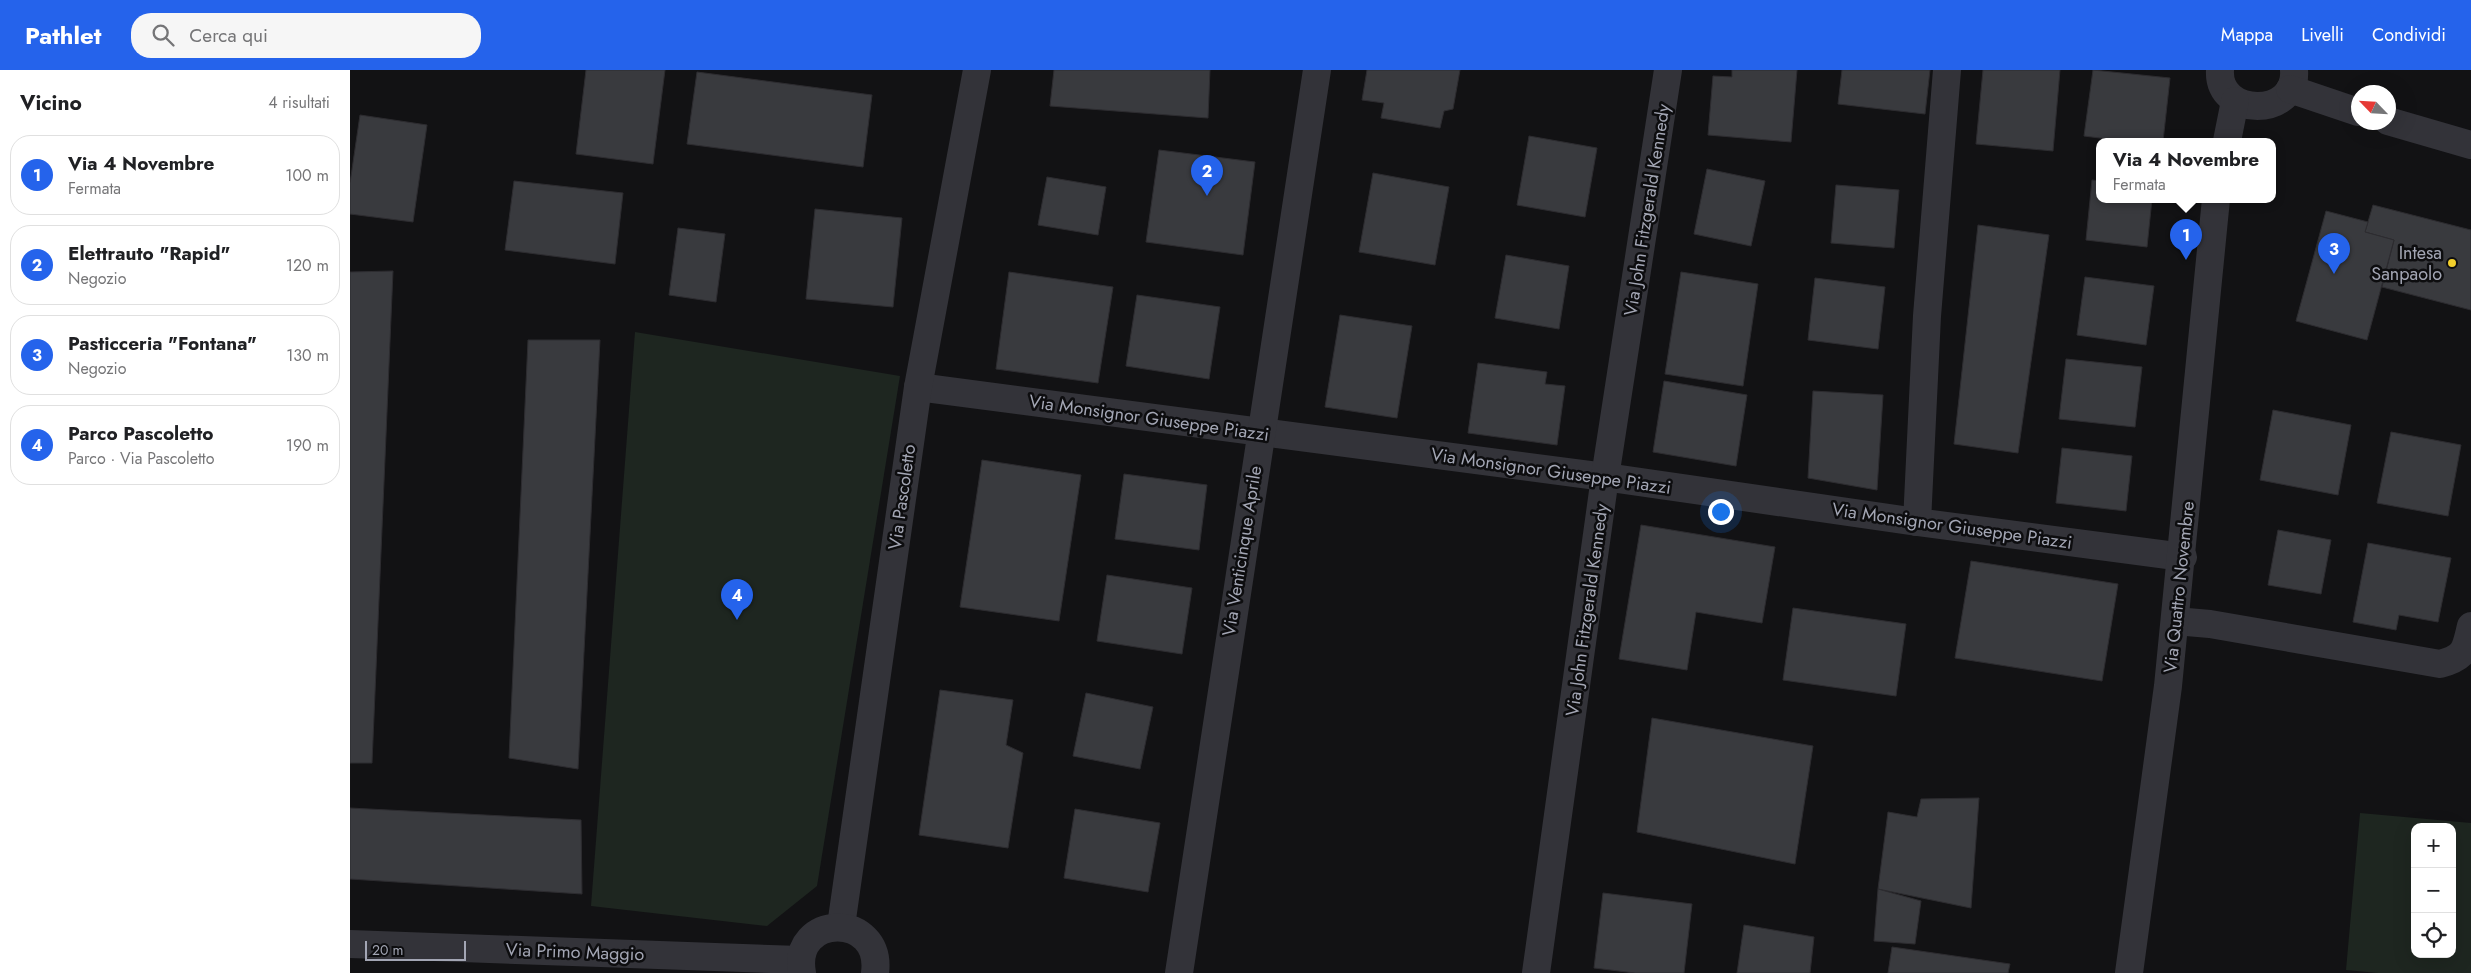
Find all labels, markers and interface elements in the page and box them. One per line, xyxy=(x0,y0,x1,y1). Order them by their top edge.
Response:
search box xyxy=(131,13,481,58)
text: Pathlet xyxy=(25,18,101,53)
icon: search xyxy=(149,21,177,49)
text: Cerca qui xyxy=(189,22,268,49)
text: Mappa xyxy=(2221,22,2273,48)
text: Livelli xyxy=(2301,22,2344,48)
text: Condividi xyxy=(2372,22,2446,48)
north arrow xyxy=(2351,85,2396,130)
text: Vicino xyxy=(20,88,82,118)
text: 4 risultati xyxy=(268,91,330,114)
street label: Via John Fitzgerald Kennedy xyxy=(1617,102,1677,318)
popup xyxy=(2096,138,2276,203)
text: Via 4 Novembre xyxy=(2113,146,2259,173)
text: Via 4 Novembre xyxy=(68,150,214,177)
pin: 2 xyxy=(1191,155,1223,196)
text: 1 xyxy=(33,164,41,187)
text: 100 m xyxy=(285,164,329,187)
text: Fermata xyxy=(2113,173,2166,196)
text: Fermata xyxy=(68,177,121,200)
pin: 1 xyxy=(2170,219,2202,260)
pin: 3 xyxy=(2318,233,2350,274)
text: Elettrauto "Rapid" xyxy=(68,240,230,267)
place label: Intesa Sanpaolo xyxy=(2371,240,2442,287)
text: 2 xyxy=(32,254,42,277)
text: 120 m xyxy=(286,254,329,277)
marker: Intesa Sanpaolo xyxy=(2446,257,2458,269)
text: Negozio xyxy=(68,267,127,290)
text: Pasticceria "Fontana" xyxy=(68,330,257,357)
text: 3 xyxy=(32,344,42,367)
text: 130 m xyxy=(286,344,329,367)
text: Negozio xyxy=(68,357,127,380)
street label: Via Monsignor Giuseppe Piazzi xyxy=(1027,388,1271,448)
text: Parco Pascoletto xyxy=(68,420,213,447)
text: 4 xyxy=(31,434,43,457)
text: 190 m xyxy=(286,434,329,457)
street label: Via Monsignor Giuseppe Piazzi xyxy=(1429,441,1673,501)
street label: Via Pascoletto xyxy=(882,442,922,551)
text: Parco · Via Pascoletto xyxy=(68,447,214,470)
street label: Via Venticinque Aprile xyxy=(1216,464,1268,638)
street label: Via Monsignor Giuseppe Piazzi xyxy=(1830,496,2074,556)
your location xyxy=(1708,499,1734,525)
street label: Via Quattro Novembre xyxy=(2157,500,2201,674)
street label: Via John Fitzgerald Kennedy xyxy=(1559,502,1615,718)
pin: 4 xyxy=(721,579,753,620)
map controls xyxy=(2411,823,2456,958)
button: + xyxy=(2411,823,2456,868)
button: − xyxy=(2411,868,2456,913)
button: locate xyxy=(2411,913,2456,958)
street label: Via Primo Maggio xyxy=(505,937,645,967)
scale bar xyxy=(365,938,466,961)
text: 20 m xyxy=(372,940,404,960)

